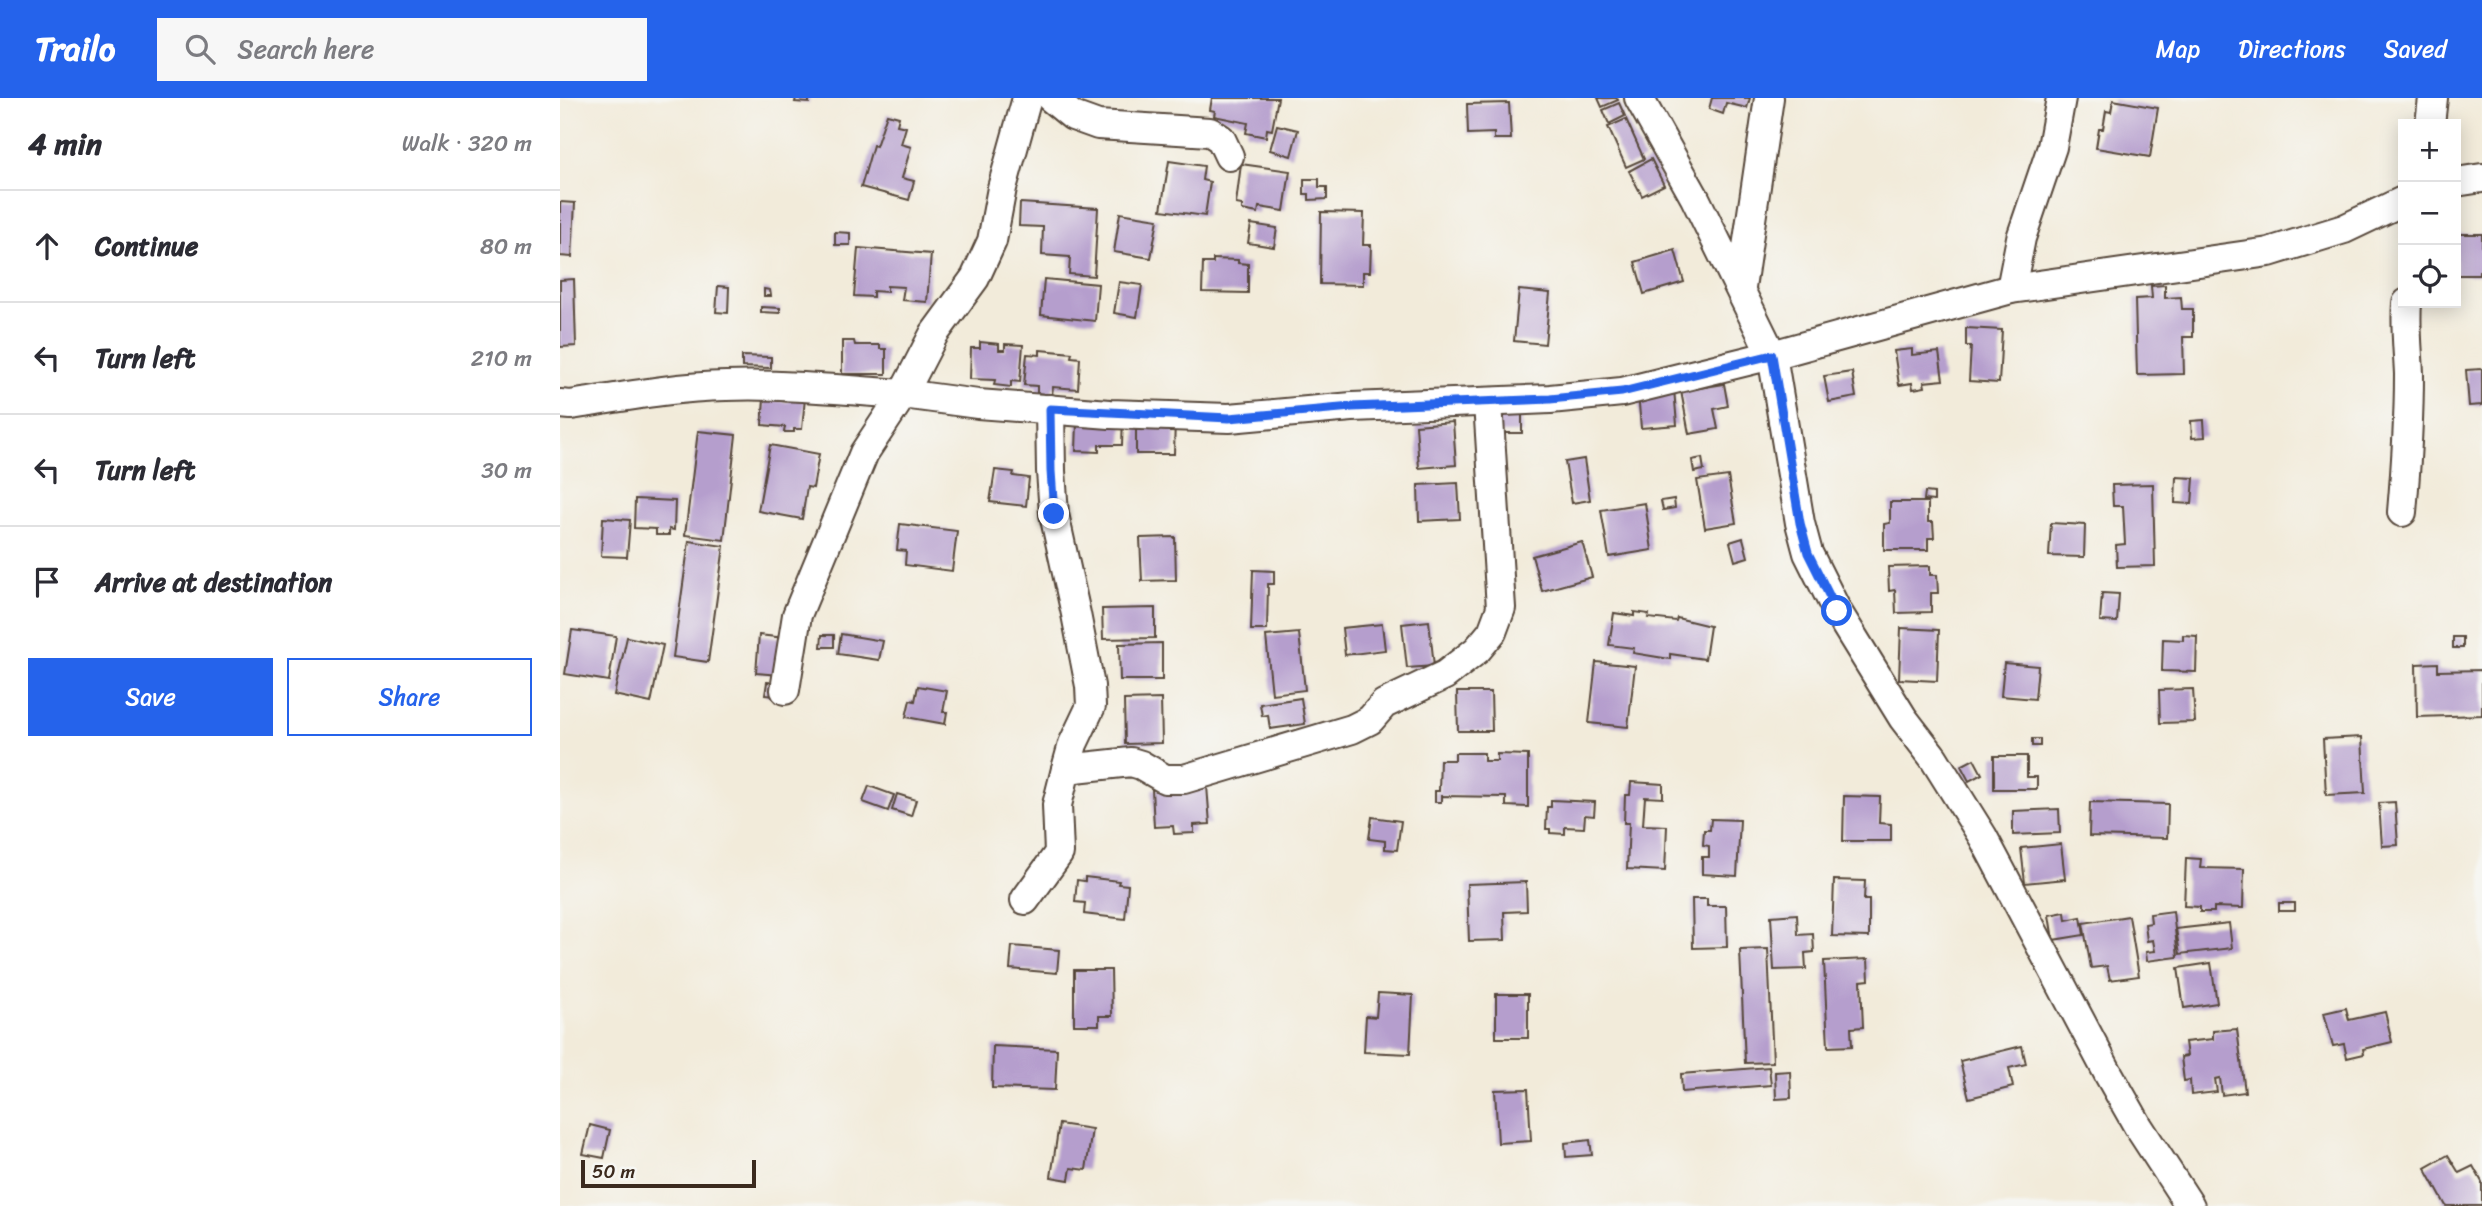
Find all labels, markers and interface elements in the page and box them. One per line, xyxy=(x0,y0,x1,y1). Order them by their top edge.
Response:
search box xyxy=(157,18,647,81)
text: Trailo xyxy=(35,20,115,78)
text: Search here xyxy=(237,26,374,72)
text: Map xyxy=(2156,28,2200,70)
text: Directions xyxy=(2238,28,2346,70)
text: Saved xyxy=(2384,28,2447,70)
icon: search xyxy=(181,30,219,68)
text: 4 min xyxy=(28,117,102,171)
map controls xyxy=(2398,119,2461,308)
button: + xyxy=(2398,119,2461,182)
text: Walk · 320 m xyxy=(402,123,532,164)
button: − xyxy=(2398,182,2461,245)
text: Continue xyxy=(95,223,198,269)
text: 80 m xyxy=(480,226,532,267)
icon: ahead xyxy=(28,227,66,265)
button: locate xyxy=(2398,245,2461,308)
text: Turn left xyxy=(95,335,195,381)
text: 210 m xyxy=(471,338,532,379)
icon: left xyxy=(28,339,66,377)
text: Turn left xyxy=(95,447,195,493)
text: 30 m xyxy=(481,450,532,491)
icon: left xyxy=(28,451,66,489)
route end xyxy=(1038,498,1069,529)
text: Arrive at destination xyxy=(95,559,332,605)
icon: arrive xyxy=(28,563,66,601)
route start xyxy=(1821,595,1852,626)
button: Save xyxy=(28,658,273,736)
button: Share xyxy=(287,658,532,736)
text: 50 m xyxy=(592,1155,635,1188)
scale bar xyxy=(581,1157,756,1189)

